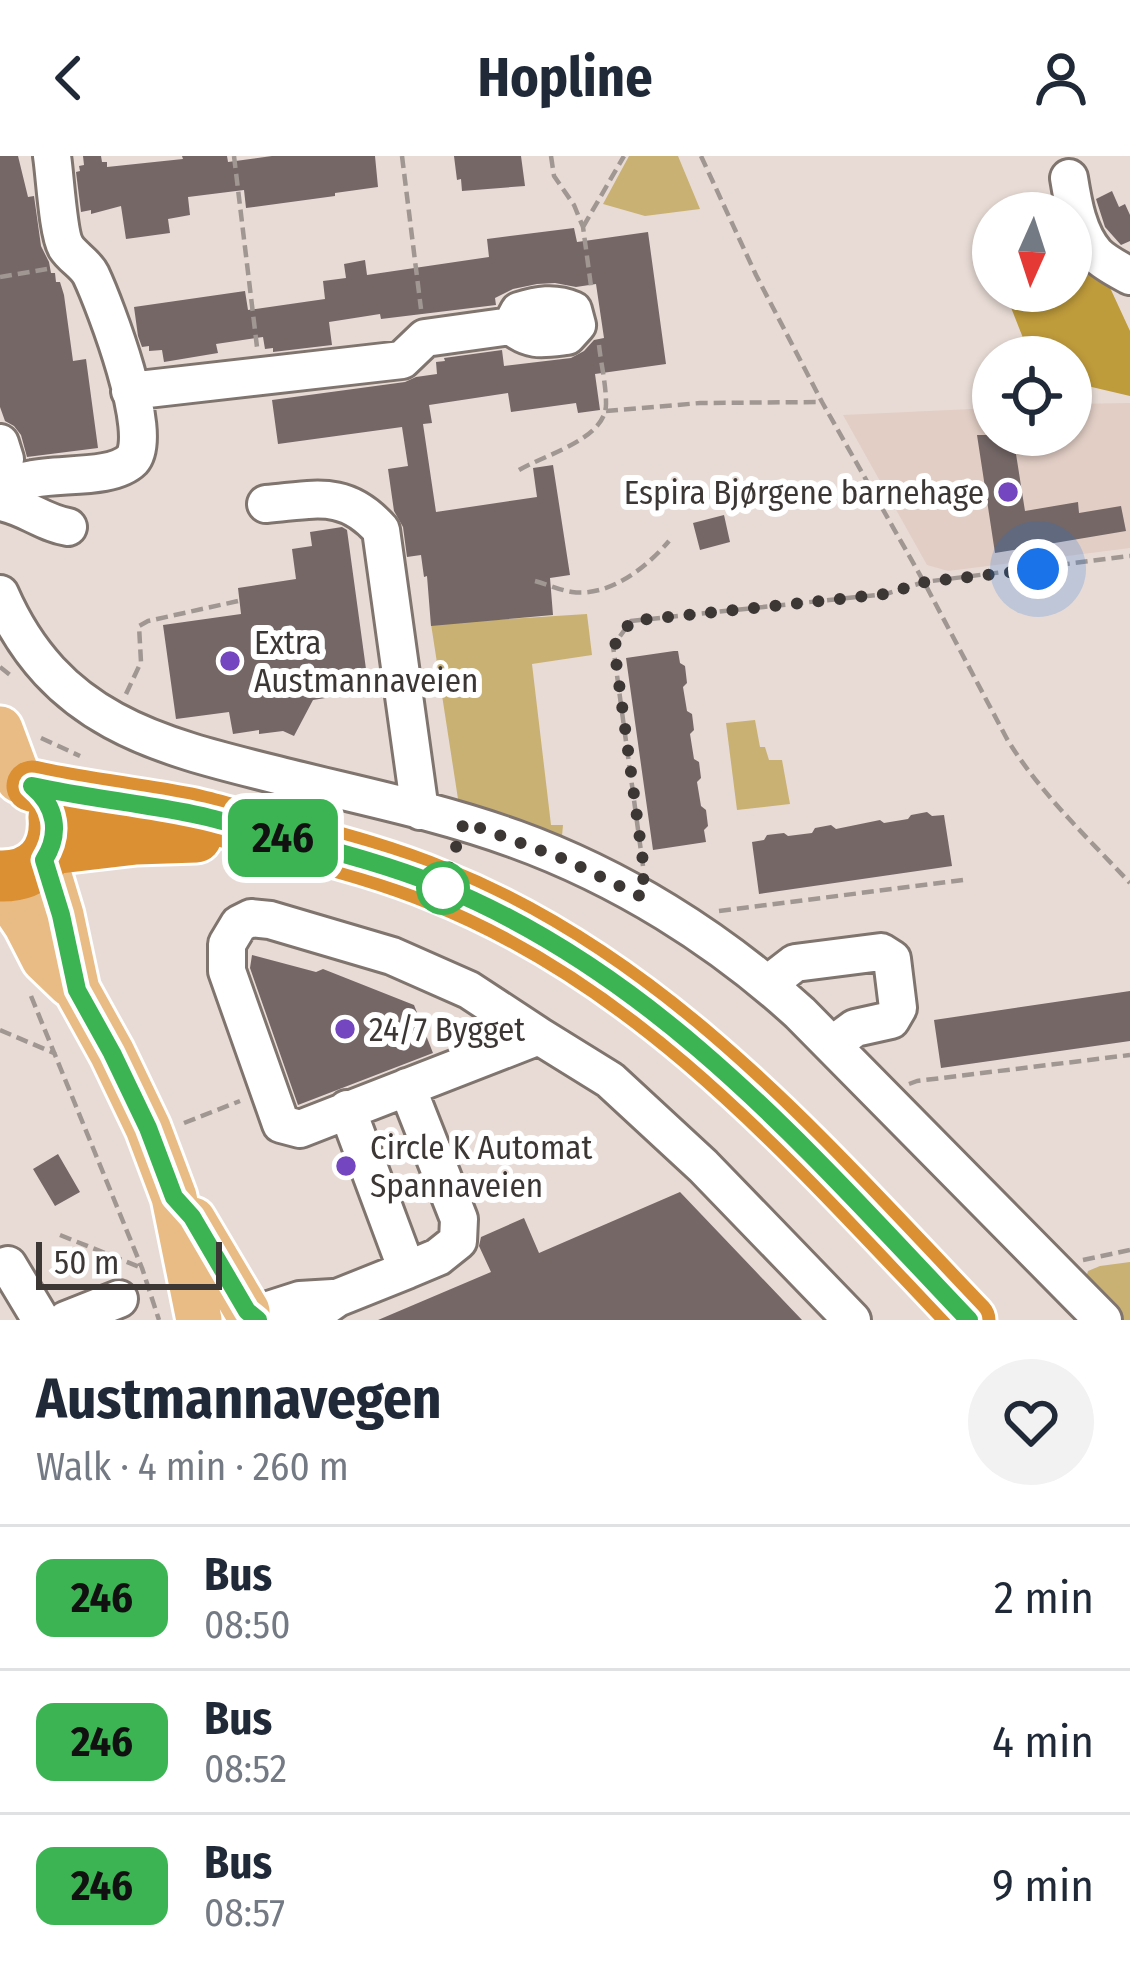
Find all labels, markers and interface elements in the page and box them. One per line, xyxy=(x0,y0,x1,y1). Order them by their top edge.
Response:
icon: back xyxy=(36,45,102,111)
icon: person xyxy=(1028,45,1094,111)
text: Hopline xyxy=(477,46,653,110)
north arrow xyxy=(972,192,1092,312)
map controls xyxy=(972,192,1092,456)
button: locate xyxy=(972,336,1092,456)
place label: Espira Bjørgene barnehage xyxy=(624,473,984,513)
marker: Espira Bjørgene barnehage xyxy=(995,479,1021,505)
your location xyxy=(1008,539,1068,599)
place label: Extra Austmannaveien xyxy=(254,623,478,701)
marker: Extra Austmannaveien xyxy=(217,648,243,674)
line badge: 246 xyxy=(214,799,352,877)
text: 246 xyxy=(252,813,314,863)
unlabelled marker xyxy=(418,863,468,913)
place label: 24/7 Bygget xyxy=(369,1010,525,1050)
marker: 24/7 Bygget xyxy=(332,1016,358,1042)
place label: Circle K Automat Spannaveien xyxy=(370,1128,592,1206)
marker: Circle K Automat Spannaveien xyxy=(333,1153,359,1179)
scale bar xyxy=(36,1236,222,1289)
text: 50 m xyxy=(54,1243,119,1283)
button: heart xyxy=(968,1359,1094,1485)
text: Austmannavegen xyxy=(36,1365,442,1433)
text: Walk · 4 min · 260 m xyxy=(36,1444,349,1490)
text: Bus xyxy=(204,1548,272,1602)
text: 2 min xyxy=(994,1571,1094,1625)
text: 246 xyxy=(71,1573,133,1623)
text: 08:50 xyxy=(204,1602,290,1648)
text: Bus xyxy=(204,1692,272,1746)
text: 4 min xyxy=(992,1715,1094,1769)
text: 246 xyxy=(71,1717,133,1767)
text: 08:52 xyxy=(204,1746,287,1792)
text: Bus xyxy=(204,1836,272,1890)
text: 9 min xyxy=(992,1859,1094,1913)
text: 246 xyxy=(71,1861,133,1911)
text: 08:57 xyxy=(204,1890,285,1936)

